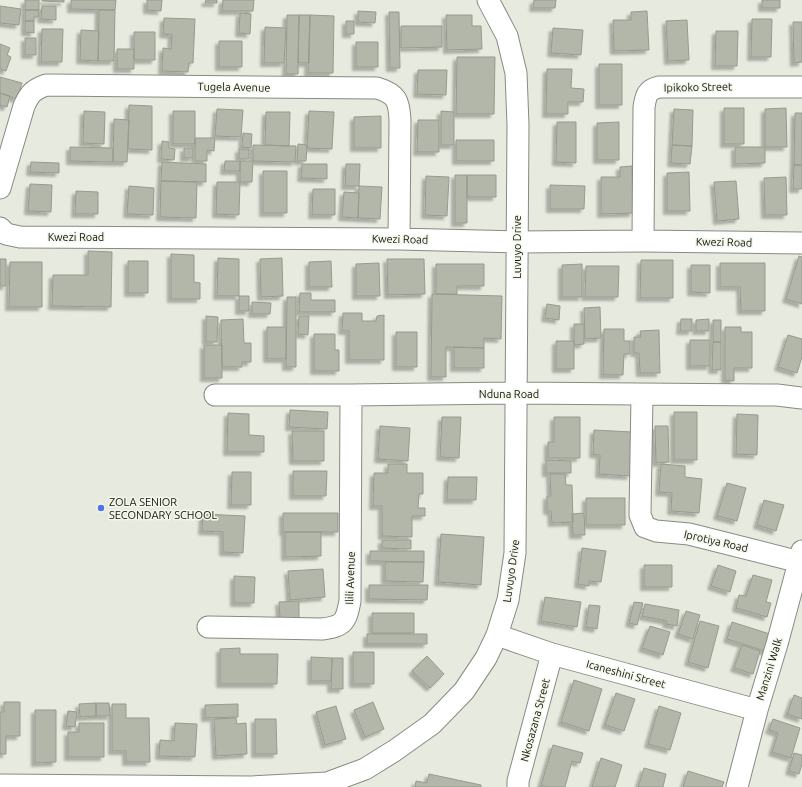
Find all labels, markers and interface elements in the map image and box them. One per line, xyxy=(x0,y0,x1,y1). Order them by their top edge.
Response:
street label: Tugela Avenue xyxy=(198,80,270,94)
street label: Ipikoko Street xyxy=(664,80,733,94)
street label: Luvuyo Drive xyxy=(511,215,523,279)
street label: Kwezi Road xyxy=(48,231,104,243)
street label: Kwezi Road xyxy=(372,233,428,245)
street label: Kwezi Road xyxy=(696,236,752,248)
street label: Nduna Road xyxy=(479,388,539,400)
place label: ZOLA SENIOR SECONDARY SCHOOL xyxy=(109,496,217,521)
marker: ZOLA SENIOR SECONDARY SCHOOL xyxy=(96,503,106,513)
street label: Iprotiya Road xyxy=(683,528,749,554)
street label: Luvuyo Drive xyxy=(501,539,521,603)
street label: Ilili Avenue xyxy=(343,551,357,605)
street label: Manzini Walk xyxy=(754,636,784,702)
street label: Icaneshini Street xyxy=(585,658,668,691)
street label: Nkosazana Street xyxy=(518,676,552,763)

